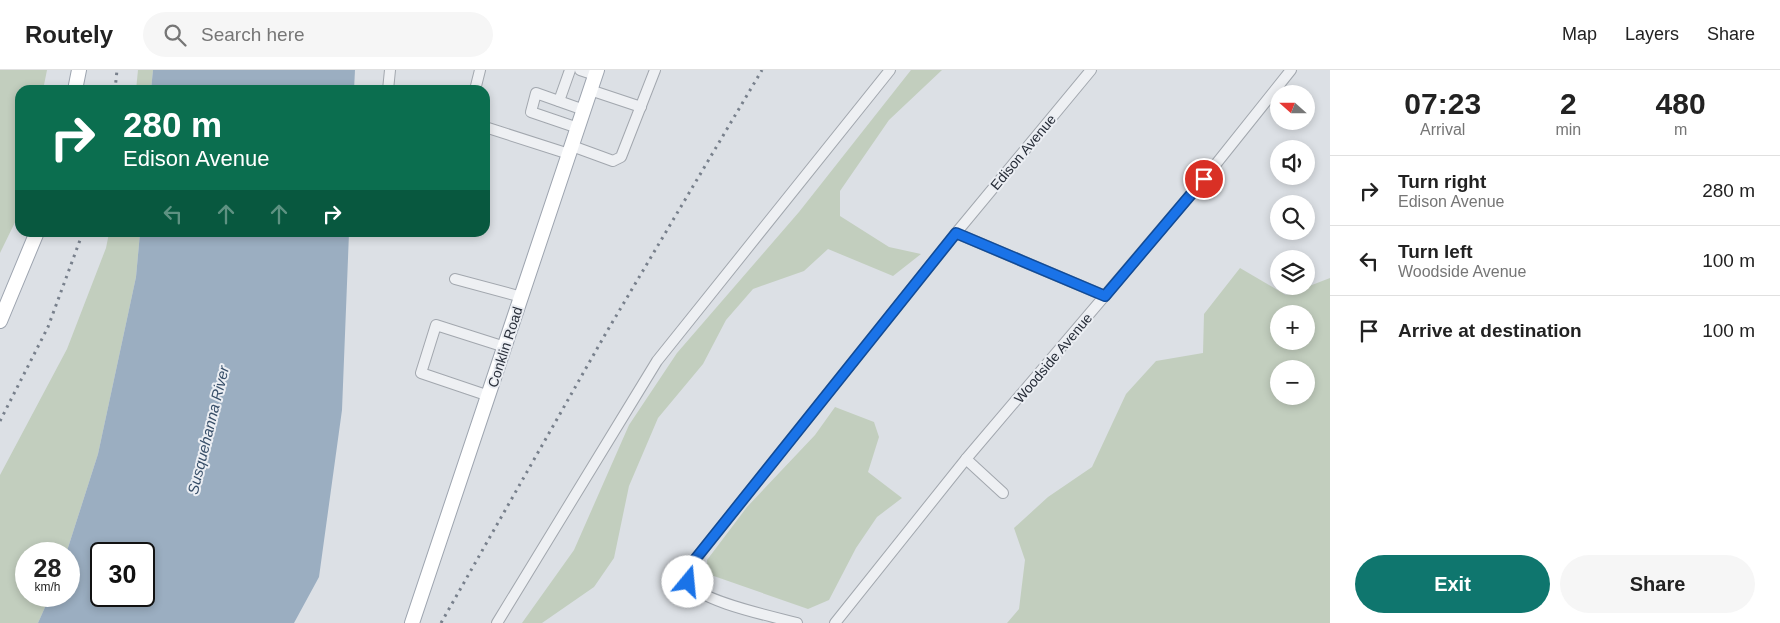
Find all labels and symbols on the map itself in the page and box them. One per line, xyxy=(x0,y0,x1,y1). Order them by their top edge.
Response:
north arrow xyxy=(1270,85,1315,130)
street label: Edison Avenue xyxy=(987,111,1059,193)
pin xyxy=(1183,158,1225,200)
street label: Conklin Road xyxy=(484,305,526,389)
street label: Woodside Avenue xyxy=(1011,310,1095,406)
water label: Susquehanna River xyxy=(184,363,232,496)
speed limit sign: 30 xyxy=(90,542,155,607)
position arrow xyxy=(661,555,713,607)

